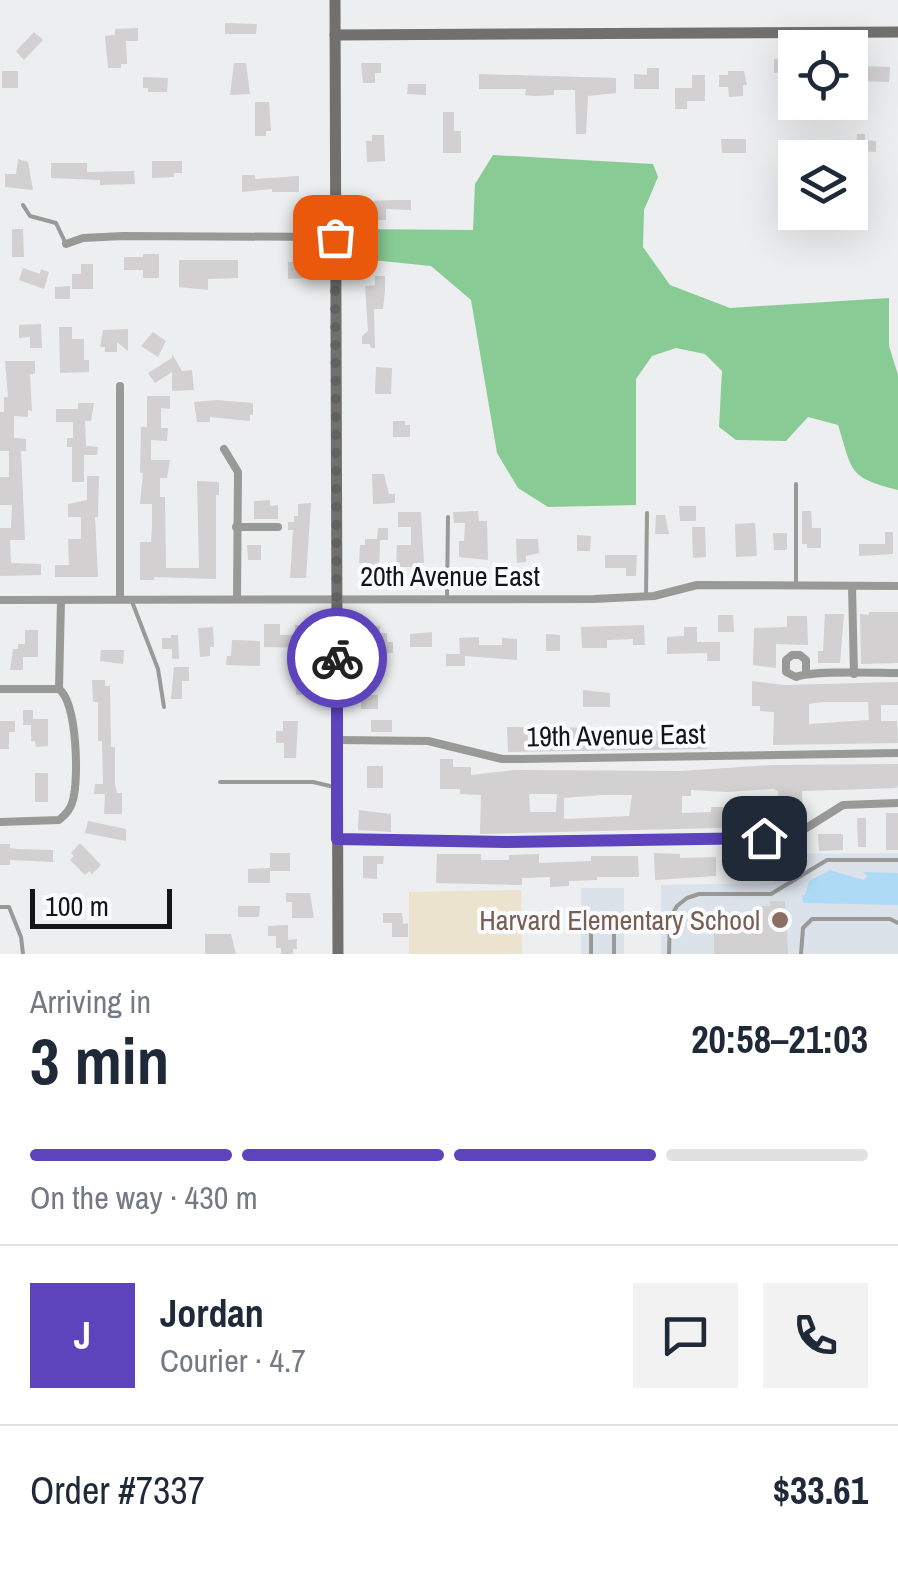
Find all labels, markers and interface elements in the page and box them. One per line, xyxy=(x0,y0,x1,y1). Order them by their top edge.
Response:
map controls xyxy=(778,30,868,230)
button: locate xyxy=(778,30,868,120)
button: layers xyxy=(778,140,868,230)
pin xyxy=(293,195,378,280)
icon: bag xyxy=(308,210,363,265)
street label: 20th Avenue East xyxy=(360,557,540,595)
courier xyxy=(287,608,387,708)
icon: bike xyxy=(310,631,365,686)
street label: 19th Avenue East xyxy=(526,714,706,756)
pin xyxy=(722,796,807,881)
icon: home xyxy=(737,811,792,866)
scale bar xyxy=(30,884,172,928)
text: 100 m xyxy=(45,887,109,925)
place label: Harvard Elementary School xyxy=(479,901,760,939)
marker: Harvard Elementary School xyxy=(769,909,791,931)
text: Arriving in xyxy=(30,980,151,1023)
text: 20:58–21:03 xyxy=(691,1014,868,1065)
text: 3 min xyxy=(30,1017,169,1104)
text: On the way · 430 m xyxy=(30,1176,258,1219)
button: chat xyxy=(633,1283,738,1388)
button: phone xyxy=(763,1283,868,1388)
text: Jordan xyxy=(160,1288,264,1339)
text: J xyxy=(74,1310,91,1361)
text: Courier · 4.7 xyxy=(160,1339,306,1382)
text: Order #7337 xyxy=(30,1465,205,1516)
text: $33.61 xyxy=(773,1465,868,1516)

